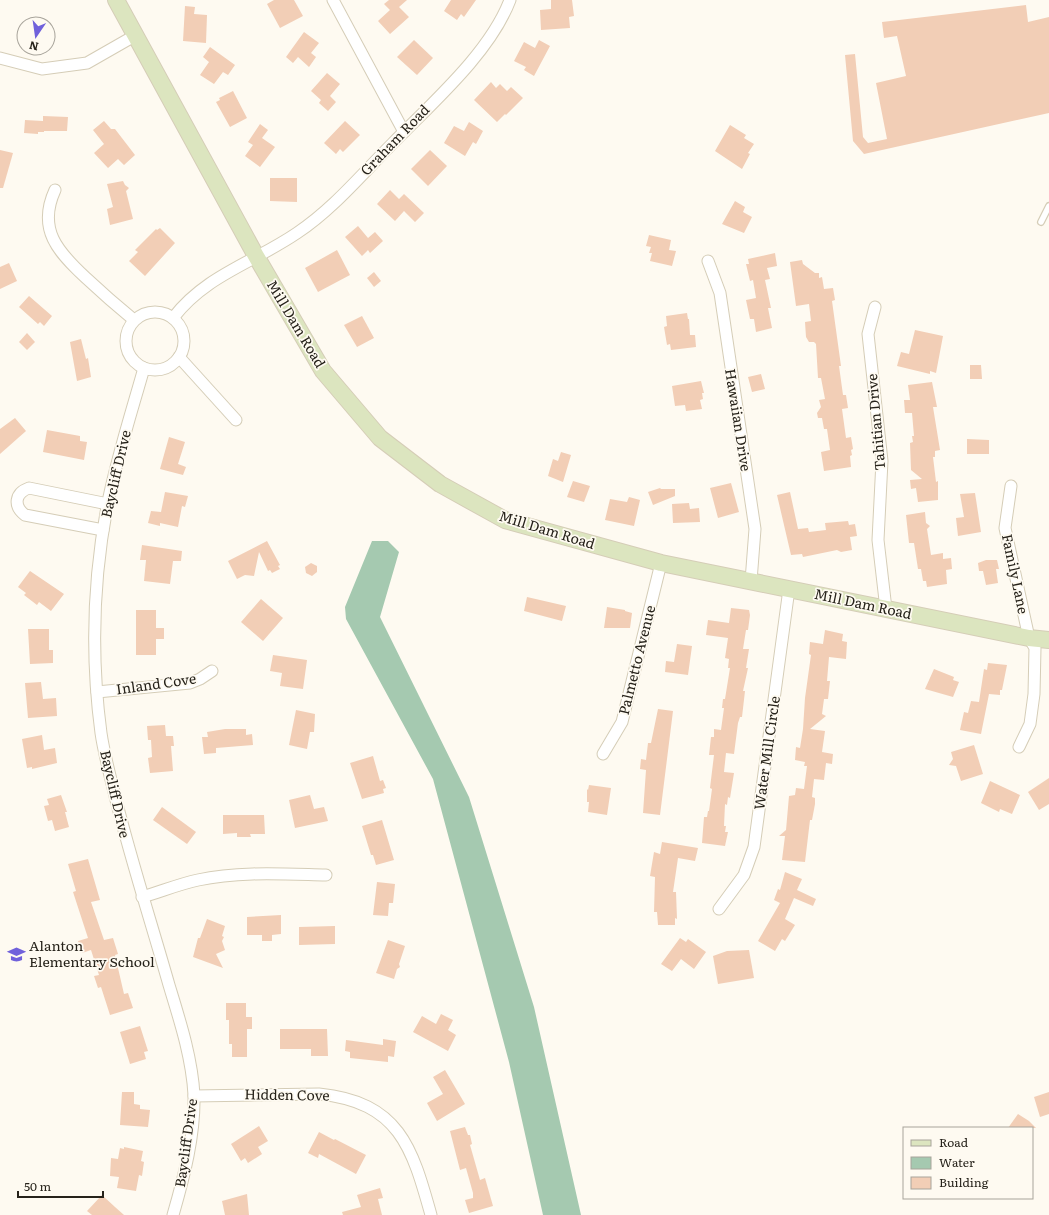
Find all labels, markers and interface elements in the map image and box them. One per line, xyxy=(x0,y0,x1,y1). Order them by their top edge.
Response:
north arrow xyxy=(16,16,56,56)
text: N xyxy=(27,38,40,56)
street label: Graham Road xyxy=(355,99,434,179)
street label: Mill Dam Road xyxy=(263,276,331,372)
street label: Hawaiian Drive xyxy=(721,367,757,473)
street label: Tahitian Drive xyxy=(861,373,889,471)
street label: Baycliff Drive xyxy=(95,428,135,520)
street label: Mill Dam Road xyxy=(497,505,598,553)
street label: Family Lane xyxy=(998,532,1034,616)
street label: Mill Dam Road xyxy=(813,583,914,623)
street label: Palmetto Avenue xyxy=(613,603,659,717)
street label: Inland Cove xyxy=(115,667,197,699)
street label: Water Mill Circle xyxy=(748,695,784,811)
street label: Baycliff Drive xyxy=(96,748,136,840)
place label: Alanton Elementary School xyxy=(29,935,155,971)
school or university icon: Alanton Elementary School xyxy=(6,944,26,964)
street label: Hidden Cove xyxy=(244,1083,330,1105)
street label: Baycliff Drive xyxy=(169,1097,201,1189)
legend xyxy=(903,1127,1033,1199)
text: Road xyxy=(939,1133,969,1151)
text: Water xyxy=(939,1153,975,1171)
scale bar xyxy=(18,1173,103,1199)
text: Building xyxy=(939,1173,989,1191)
text: 50 m xyxy=(24,1177,51,1195)

